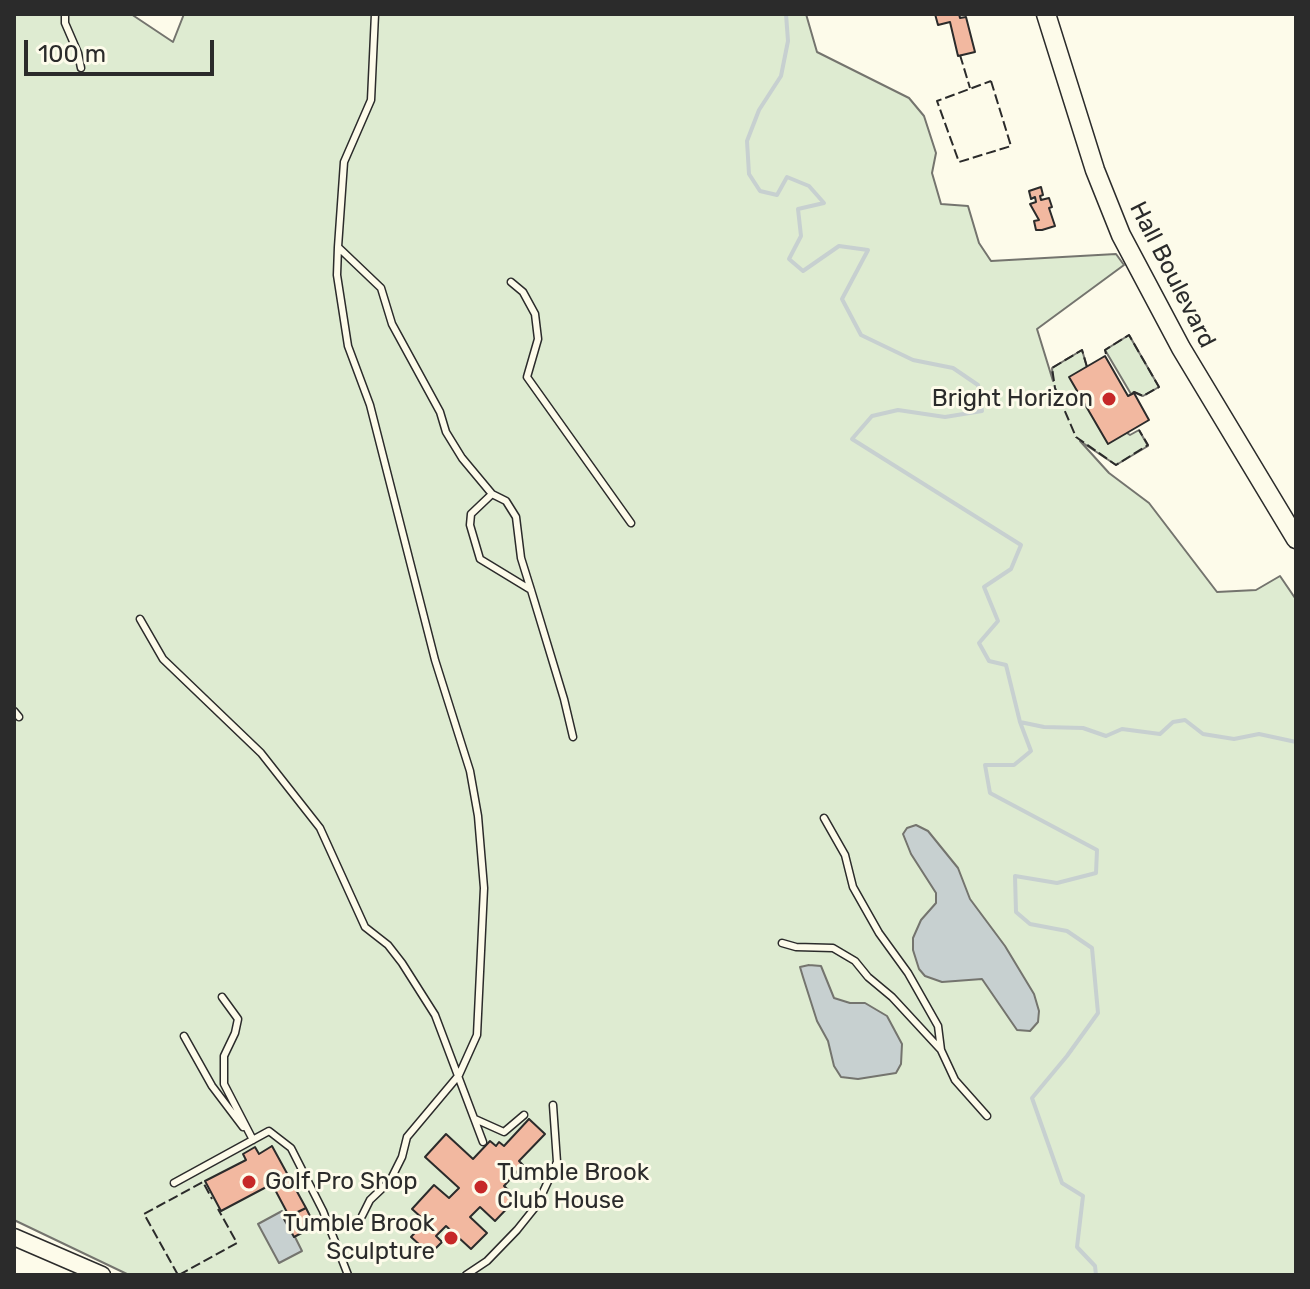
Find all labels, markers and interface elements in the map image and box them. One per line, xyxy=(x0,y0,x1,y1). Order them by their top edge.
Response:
scale bar xyxy=(28,24,218,74)
text: 100 m xyxy=(38,40,106,68)
street label: Hall Boulevard xyxy=(1123,197,1221,353)
place label: Bright Horizon xyxy=(932,385,1093,413)
marker: Bright Horizon xyxy=(1100,390,1118,408)
place label: Tumble Brook Club House xyxy=(497,1159,649,1215)
place label: Golf Pro Shop xyxy=(265,1168,418,1196)
marker: Golf Pro Shop xyxy=(240,1173,258,1191)
marker: Tumble Brook Club House xyxy=(472,1178,490,1196)
place label: Tumble Brook Sculpture xyxy=(283,1210,435,1266)
marker: Tumble Brook Sculpture xyxy=(442,1229,460,1247)

